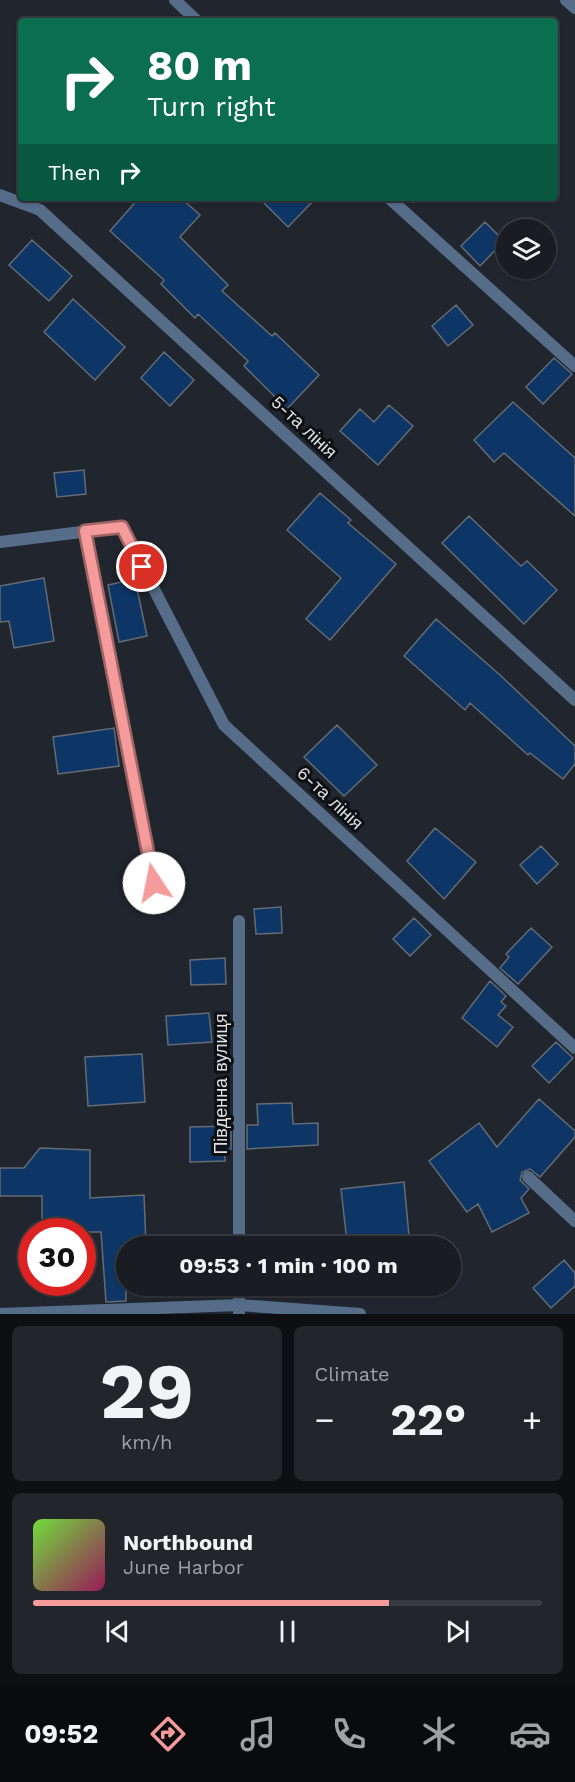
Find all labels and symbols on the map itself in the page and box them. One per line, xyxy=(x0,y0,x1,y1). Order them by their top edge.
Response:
street label: 5-та лінія xyxy=(267,391,342,462)
pin xyxy=(116,541,167,592)
street label: 6-та лінія xyxy=(293,762,368,833)
position arrow xyxy=(122,851,186,915)
street label: Південна вулиця xyxy=(210,1013,231,1155)
speed limit sign: 30 xyxy=(18,1218,96,1296)

